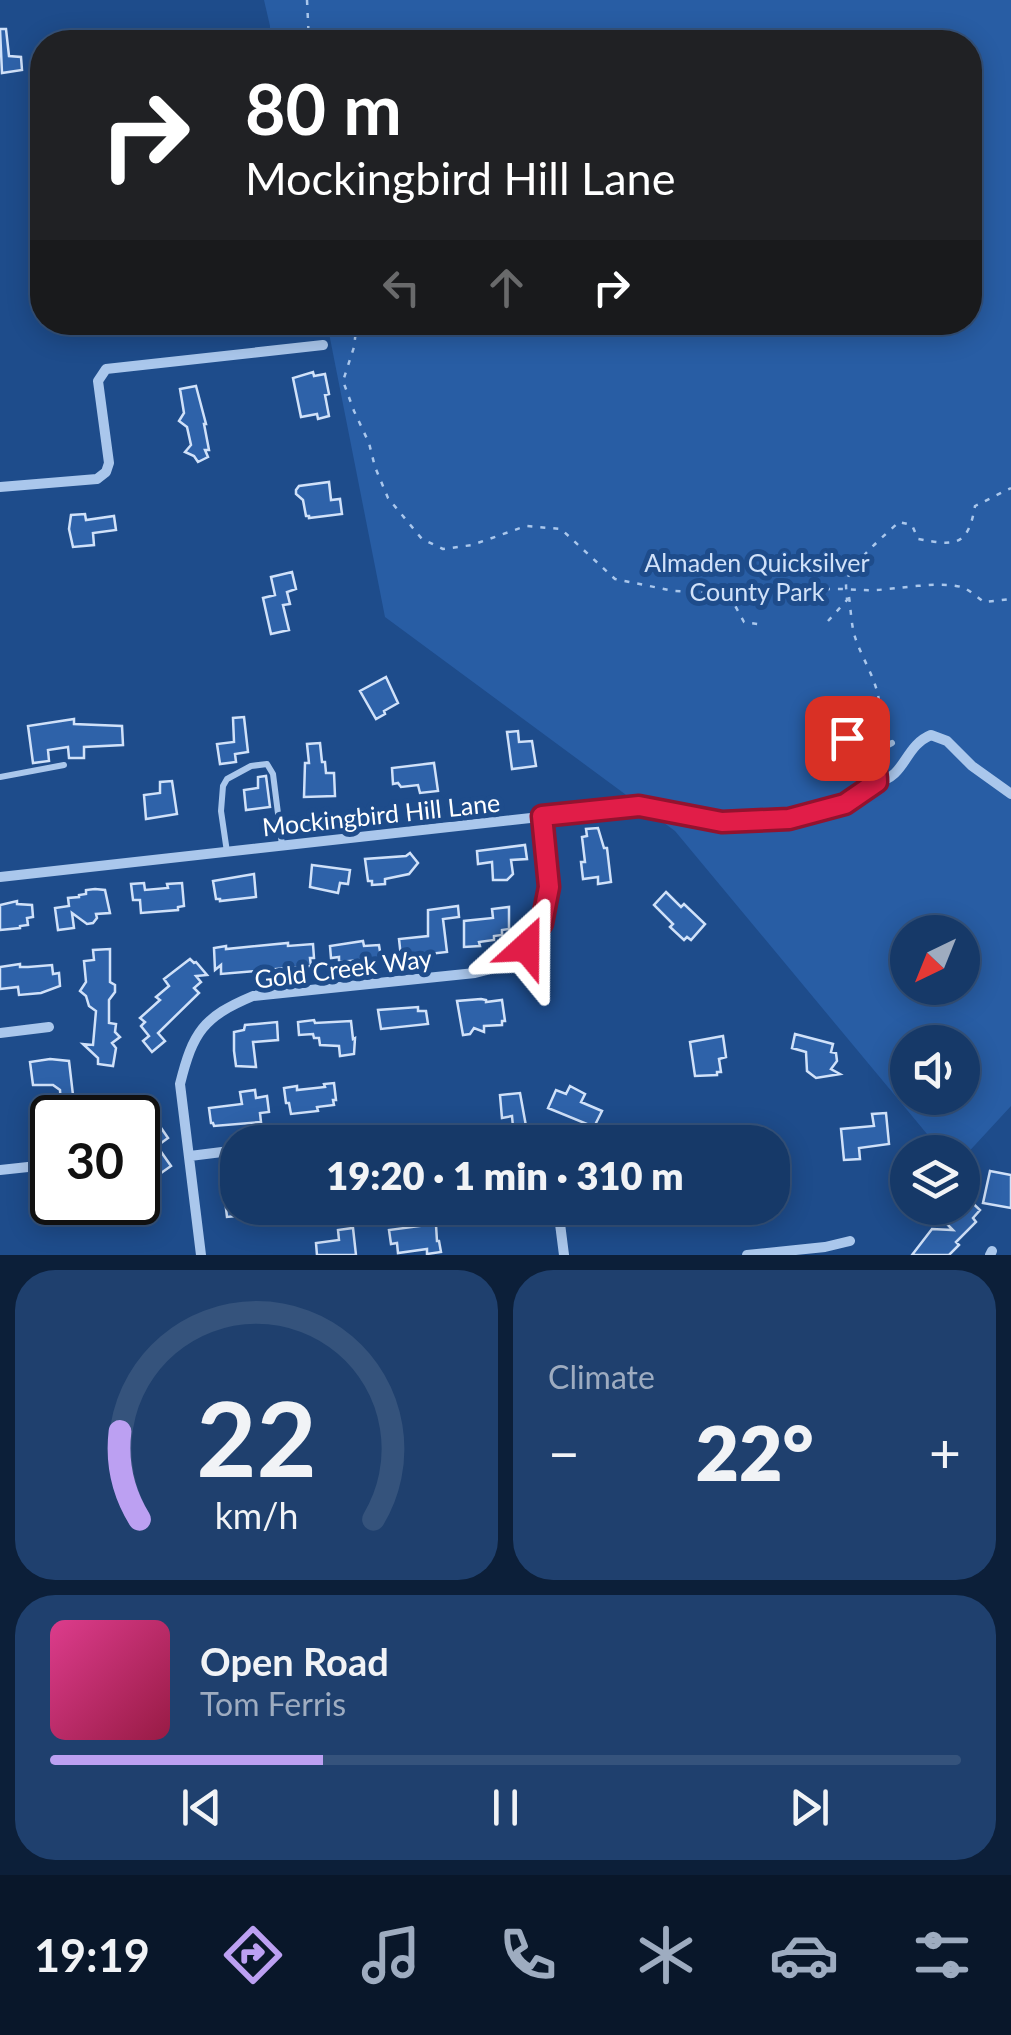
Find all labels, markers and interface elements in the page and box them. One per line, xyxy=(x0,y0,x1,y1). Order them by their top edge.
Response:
text: 80 m xyxy=(245,66,402,150)
icon: right xyxy=(80,70,210,200)
text: Mockingbird Hill Lane xyxy=(245,151,675,205)
icon: left xyxy=(374,260,429,315)
icon: ahead xyxy=(479,260,534,315)
icon: right xyxy=(584,260,639,315)
park label: Almaden Quicksilver County Park xyxy=(644,547,870,606)
pin xyxy=(805,696,890,781)
icon: arrive xyxy=(820,711,875,766)
street label: Mockingbird Hill Lane xyxy=(261,787,501,841)
position arrow xyxy=(474,895,578,999)
north arrow xyxy=(890,915,980,1005)
map controls xyxy=(890,915,980,1225)
street label: Gold Creek Way xyxy=(253,942,433,994)
button: sound xyxy=(890,1025,980,1115)
speed limit sign: 30 xyxy=(30,1095,160,1225)
button: layers xyxy=(890,1135,980,1225)
text: 19:20 · 1 min · 310 m xyxy=(326,1152,684,1198)
text: Climate xyxy=(548,1357,655,1396)
text: 22 xyxy=(196,1374,317,1499)
text: 22° xyxy=(695,1407,814,1497)
text: − xyxy=(548,1419,580,1485)
text: + xyxy=(929,1419,961,1485)
text: km/h xyxy=(215,1494,298,1537)
text: Open Road xyxy=(200,1638,389,1684)
text: Tom Ferris xyxy=(200,1684,346,1723)
icon: previous xyxy=(174,1780,229,1835)
icon: pause xyxy=(478,1780,533,1835)
icon: next xyxy=(782,1780,837,1835)
icon: directions xyxy=(218,1920,288,1990)
icon: music xyxy=(356,1920,426,1990)
icon: phone xyxy=(493,1920,563,1990)
icon: climate xyxy=(631,1920,701,1990)
icon: car xyxy=(769,1920,839,1990)
icon: filters xyxy=(907,1920,977,1990)
text: 19:19 xyxy=(34,1928,150,1982)

